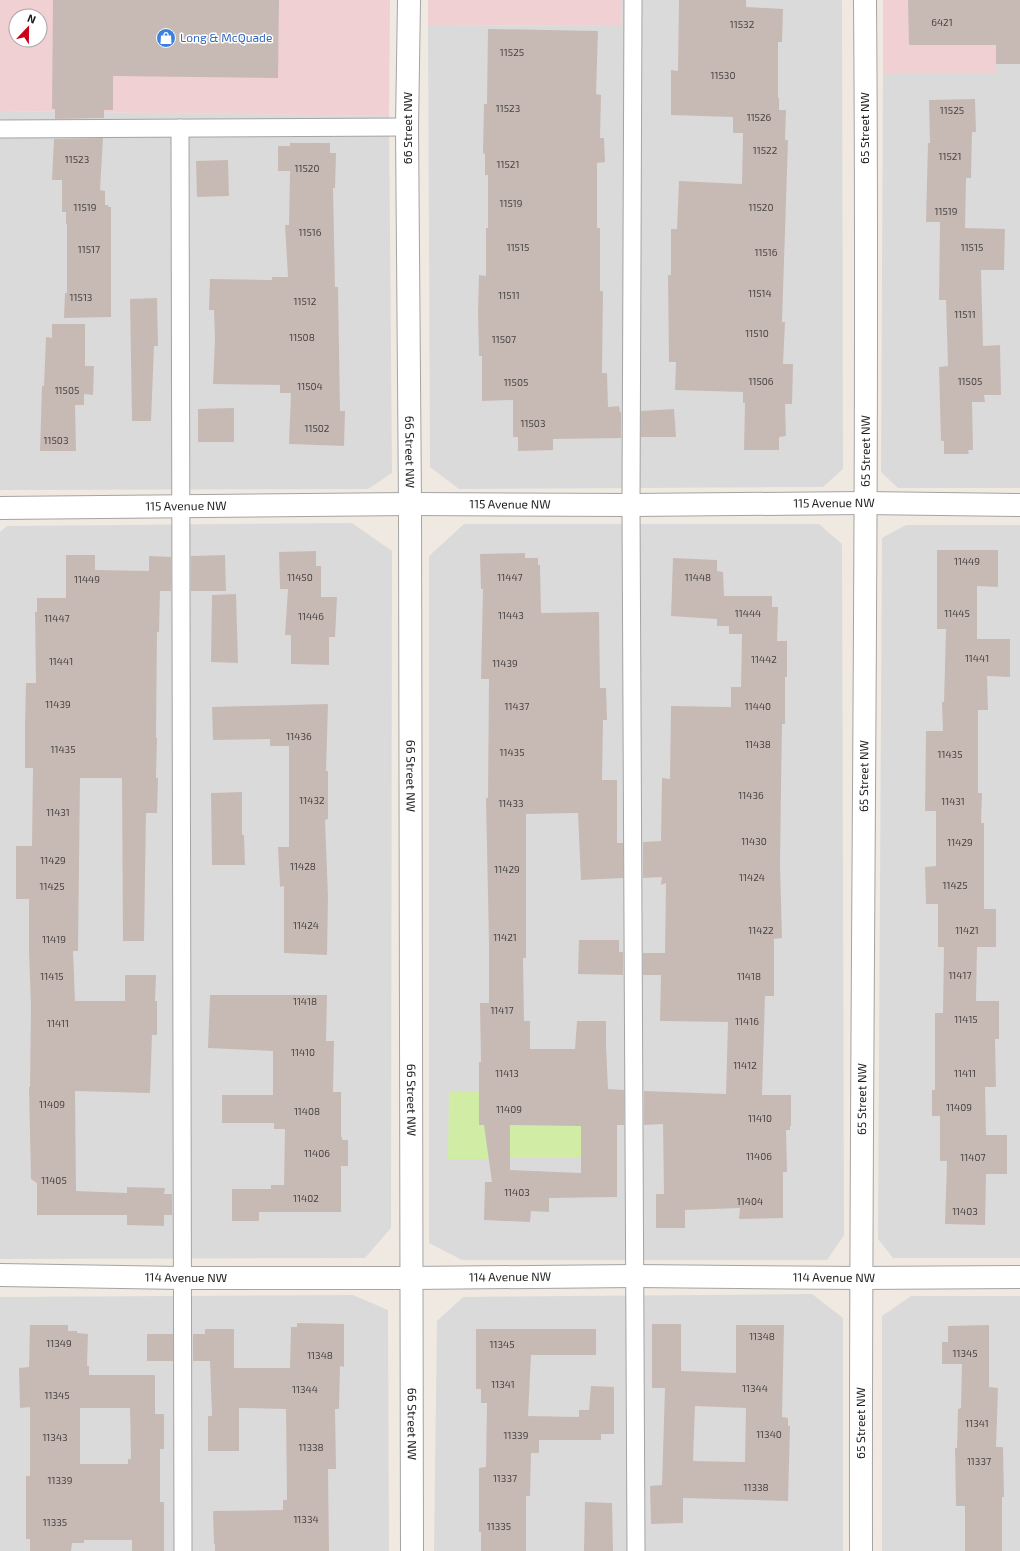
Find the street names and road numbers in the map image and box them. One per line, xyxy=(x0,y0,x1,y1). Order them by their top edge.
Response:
street label: 66 Street NW xyxy=(400,92,414,164)
street label: 65 Street NW xyxy=(857,92,871,164)
street label: 65 Street NW xyxy=(858,415,872,487)
street label: 66 Street NW xyxy=(403,416,418,488)
street label: 115 Avenue NW xyxy=(793,495,875,510)
street label: 115 Avenue NW xyxy=(469,496,551,511)
street label: 115 Avenue NW xyxy=(145,498,227,513)
street label: 66 Street NW xyxy=(404,740,419,812)
street label: 65 Street NW xyxy=(856,740,870,812)
street label: 65 Street NW xyxy=(854,1063,868,1135)
street label: 66 Street NW xyxy=(405,1064,419,1136)
street label: 114 Avenue NW xyxy=(145,1269,227,1284)
street label: 114 Avenue NW xyxy=(469,1269,551,1283)
street label: 114 Avenue NW xyxy=(793,1269,875,1284)
street label: 65 Street NW xyxy=(853,1387,867,1459)
street label: 66 Street NW xyxy=(406,1388,420,1460)

